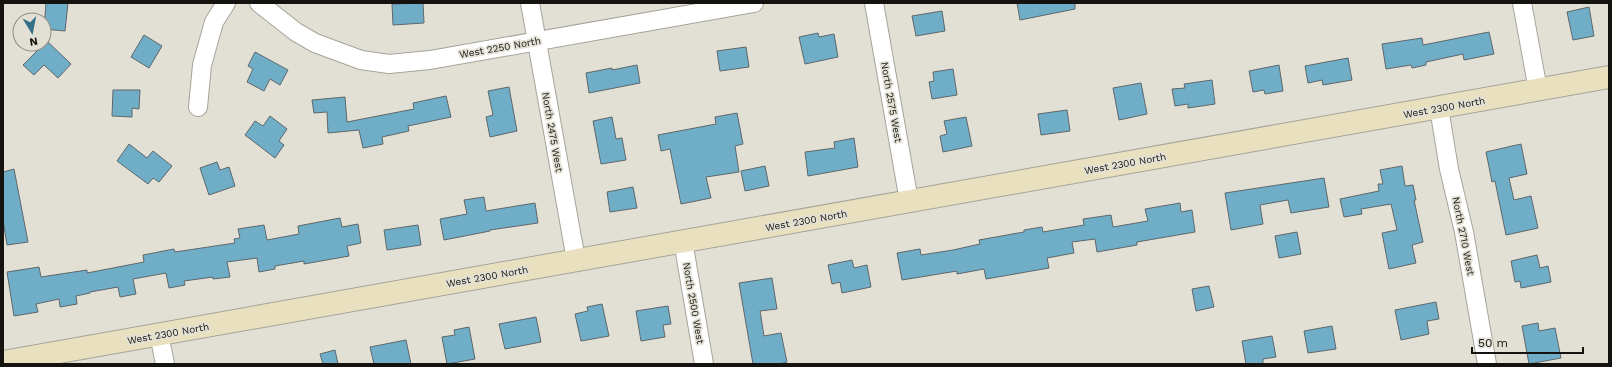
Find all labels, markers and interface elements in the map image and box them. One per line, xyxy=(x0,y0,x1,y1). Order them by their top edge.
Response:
north arrow xyxy=(12,12,52,52)
text: N xyxy=(29,34,39,48)
street label: West 2250 North xyxy=(459,35,542,60)
street label: North 2575 West xyxy=(879,61,904,144)
street label: North 2475 West xyxy=(540,91,565,174)
street label: West 2300 North xyxy=(1402,95,1486,120)
street label: West 2300 North xyxy=(1083,151,1167,176)
street label: North 2710 West xyxy=(1450,196,1477,277)
street label: West 2300 North xyxy=(764,208,848,233)
street label: North 2500 West xyxy=(681,261,706,346)
street label: West 2300 North xyxy=(445,264,529,289)
street label: West 2300 North xyxy=(126,321,210,346)
scale bar xyxy=(1472,329,1583,355)
text: 50 m xyxy=(1478,336,1508,350)

